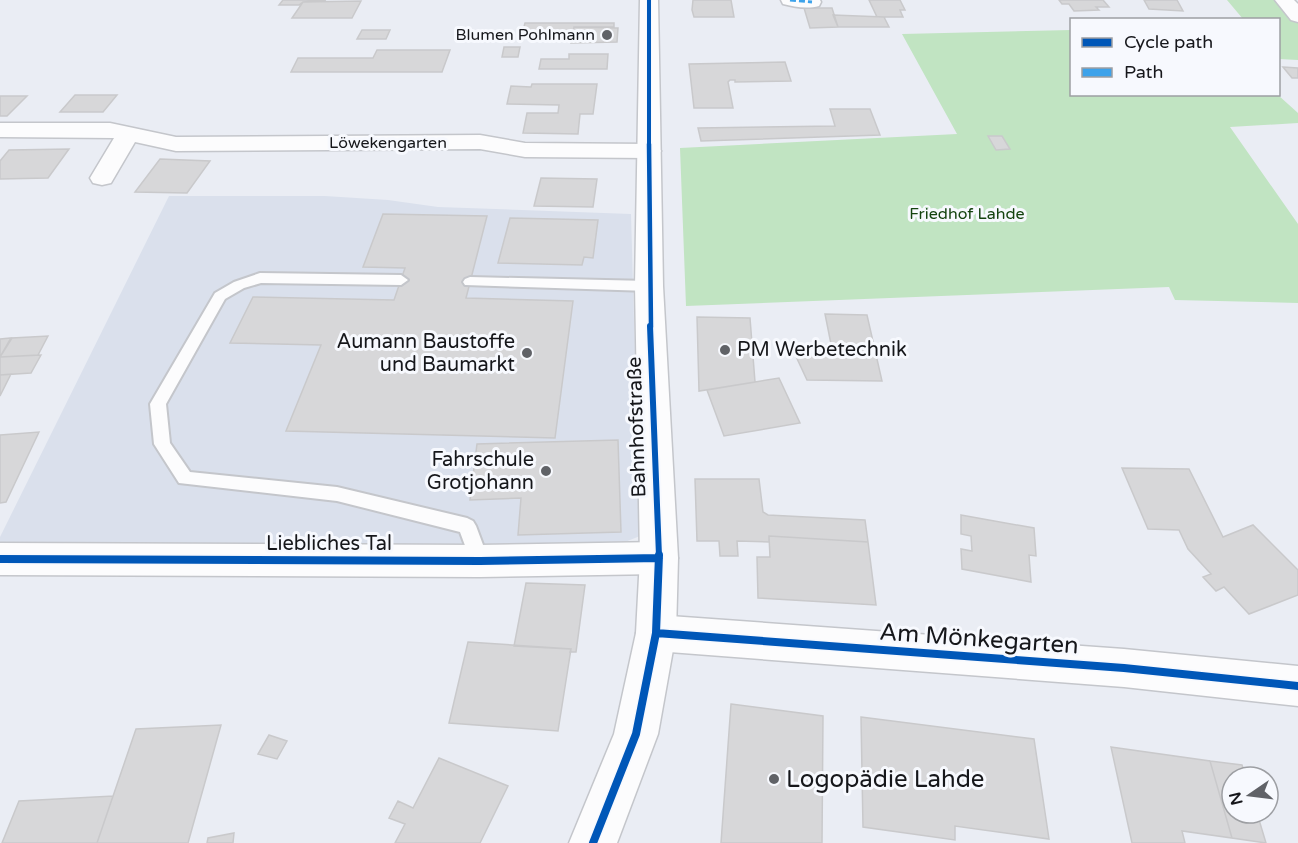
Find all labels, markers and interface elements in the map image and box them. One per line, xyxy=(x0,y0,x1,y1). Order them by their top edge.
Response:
legend xyxy=(1070,18,1280,96)
place label: Blumen Pohlmann xyxy=(455,25,595,45)
marker: Blumen Pohlmann xyxy=(600,28,614,42)
text: Cycle path xyxy=(1124,31,1213,53)
text: Path xyxy=(1124,61,1163,83)
street label: Löwekengarten xyxy=(329,133,447,153)
park label: Friedhof Lahde xyxy=(909,204,1025,224)
place label: Aumann Baustoffe und Baumarkt xyxy=(337,330,515,377)
place label: PM Werbetechnik xyxy=(737,338,907,362)
marker: PM Werbetechnik xyxy=(718,343,732,357)
marker: Aumann Baustoffe und Baumarkt xyxy=(520,346,534,360)
street label: Bahnhofstraße xyxy=(623,356,651,498)
place label: Fahrschule Grotjohann xyxy=(427,448,534,495)
marker: Fahrschule Grotjohann xyxy=(539,464,553,478)
street label: Liebliches Tal xyxy=(266,532,392,556)
street label: Am Mönkegarten xyxy=(878,618,1080,660)
place label: Logopädie Lahde xyxy=(786,765,984,794)
north arrow xyxy=(1220,765,1280,825)
marker: Logopädie Lahde xyxy=(767,772,781,786)
text: N xyxy=(1225,790,1248,807)

